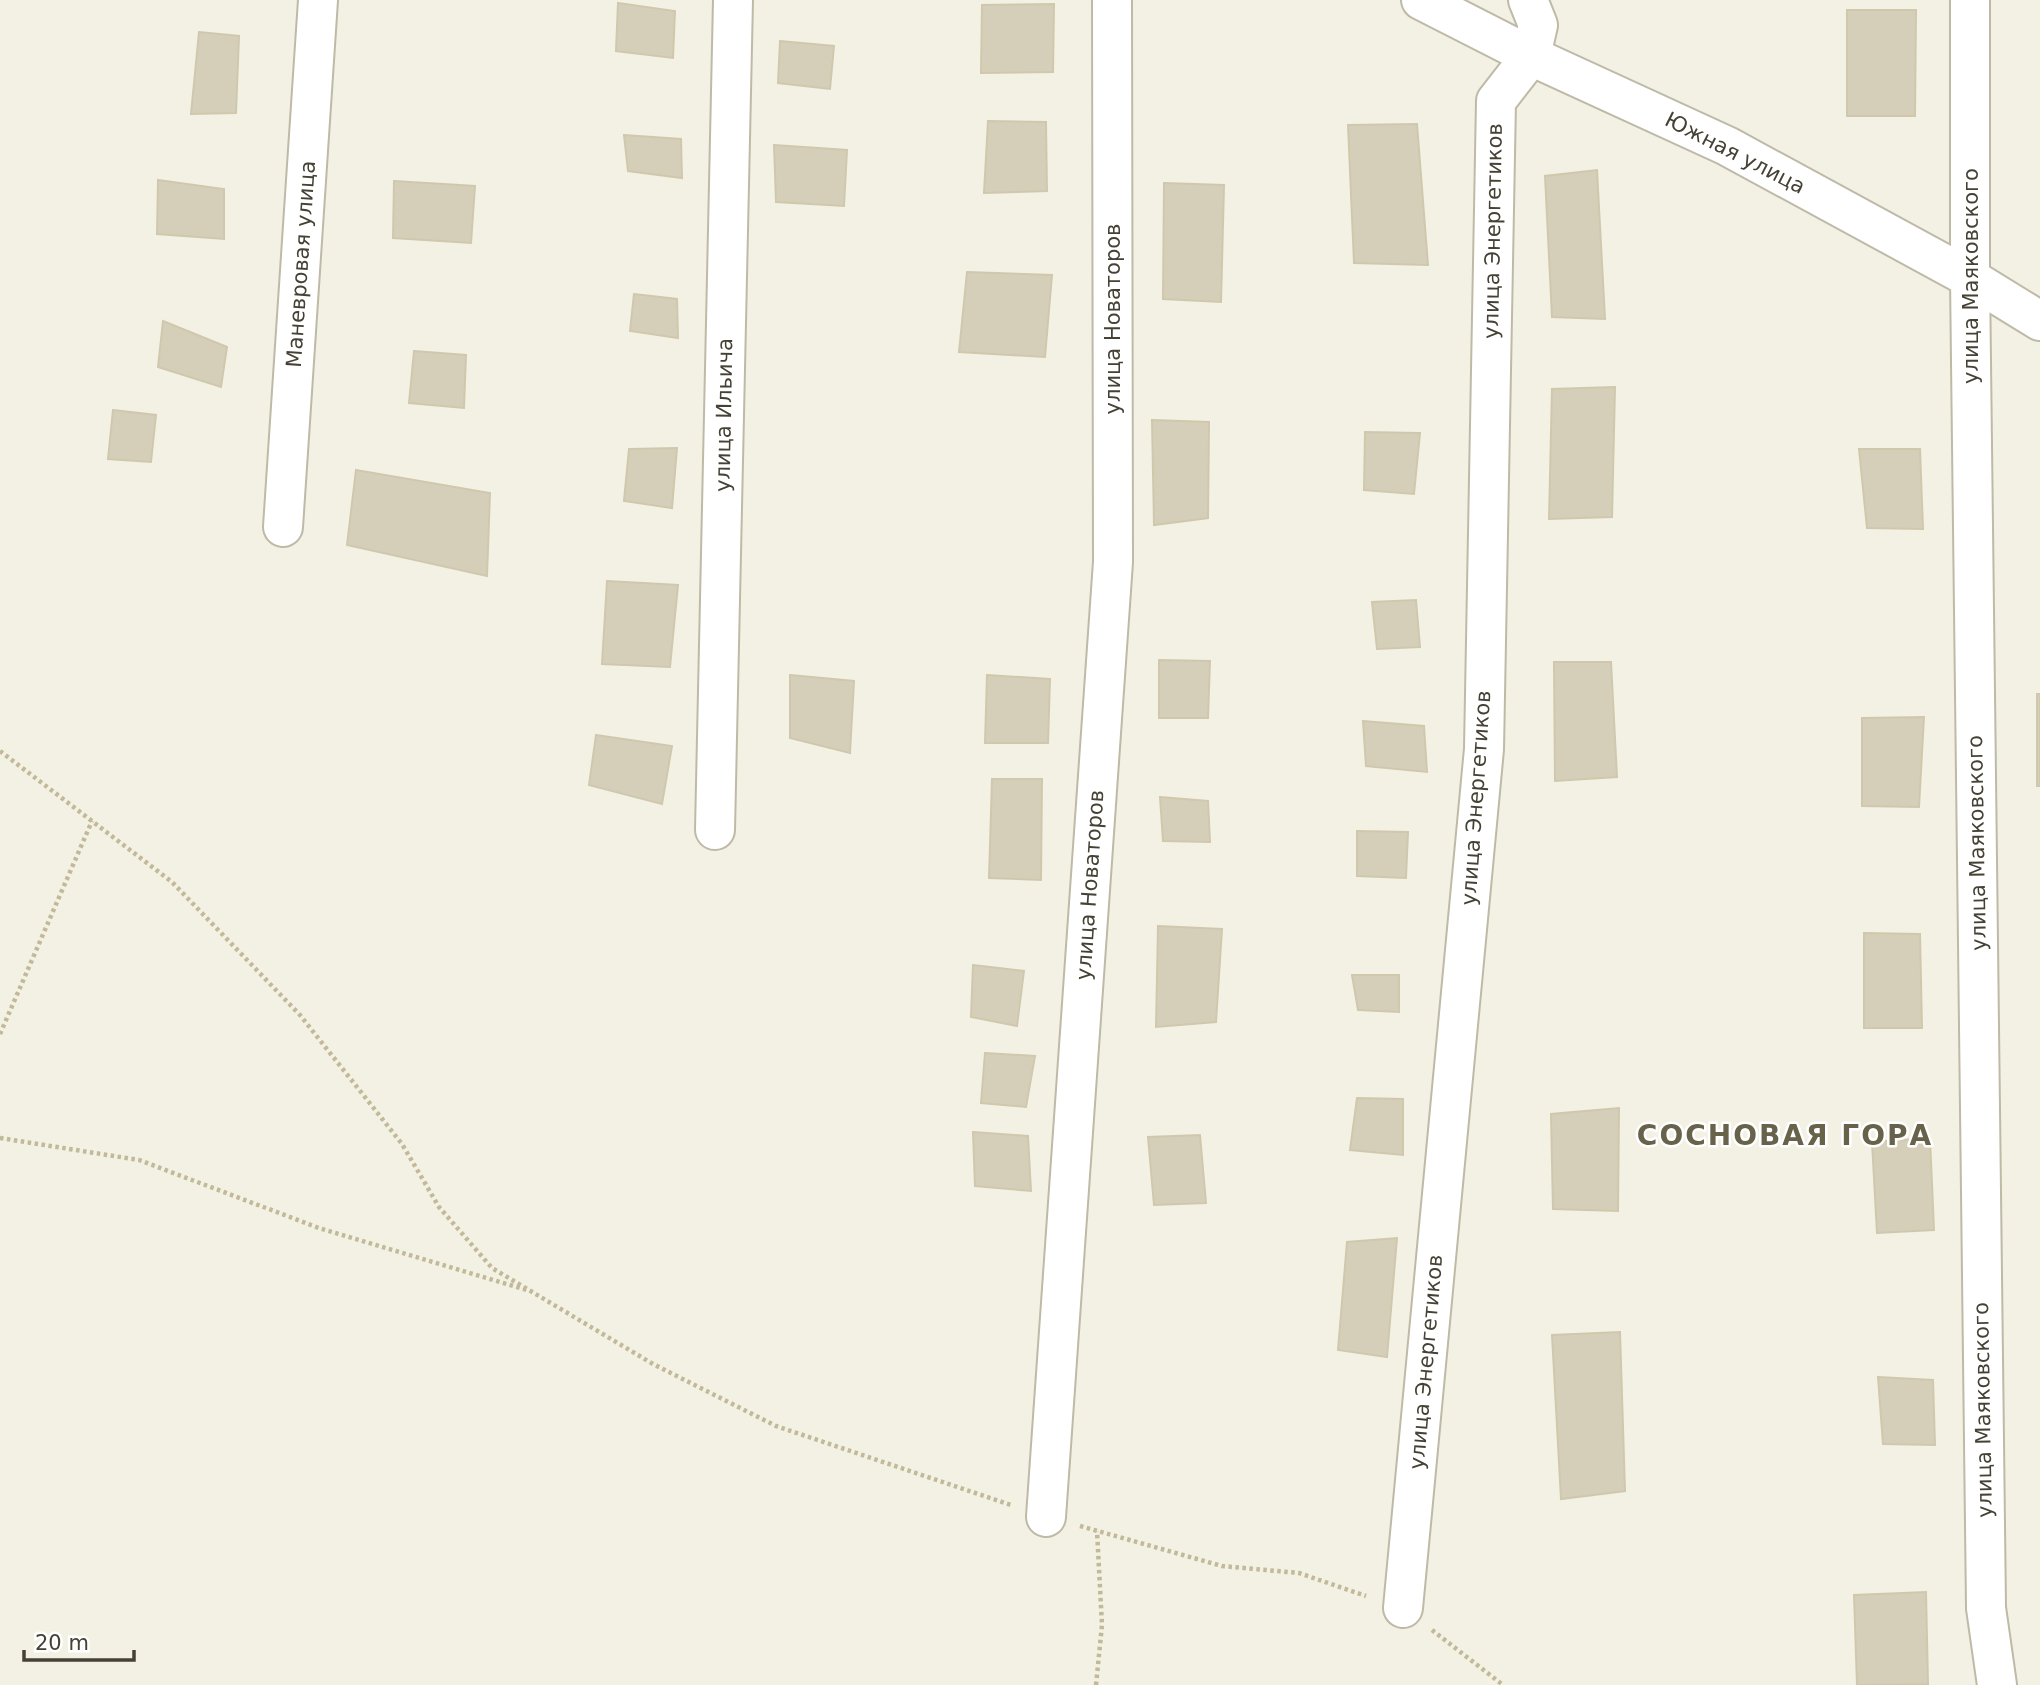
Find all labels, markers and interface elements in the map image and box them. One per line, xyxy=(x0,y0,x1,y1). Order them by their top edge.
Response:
street label: Южная улица xyxy=(1661,107,1809,199)
street label: улица Энергетиков xyxy=(1479,123,1507,339)
street label: Маневровая улица xyxy=(282,160,320,368)
street label: улица Маяковского xyxy=(1959,168,1983,384)
street label: улица Новаторов xyxy=(1101,224,1125,414)
street label: улица Ильича xyxy=(711,338,737,492)
street label: улица Энергетиков xyxy=(1457,690,1495,906)
street label: улица Маяковского xyxy=(1963,735,1991,951)
street label: улица Новаторов xyxy=(1071,789,1109,981)
district label: СОСНОВАЯ ГОРА xyxy=(1637,1119,1933,1152)
street label: улица Энергетиков xyxy=(1405,1253,1447,1471)
street label: улица Маяковского xyxy=(1969,1302,1997,1518)
scale bar xyxy=(24,1618,135,1662)
text: 20 m xyxy=(35,1631,89,1655)

